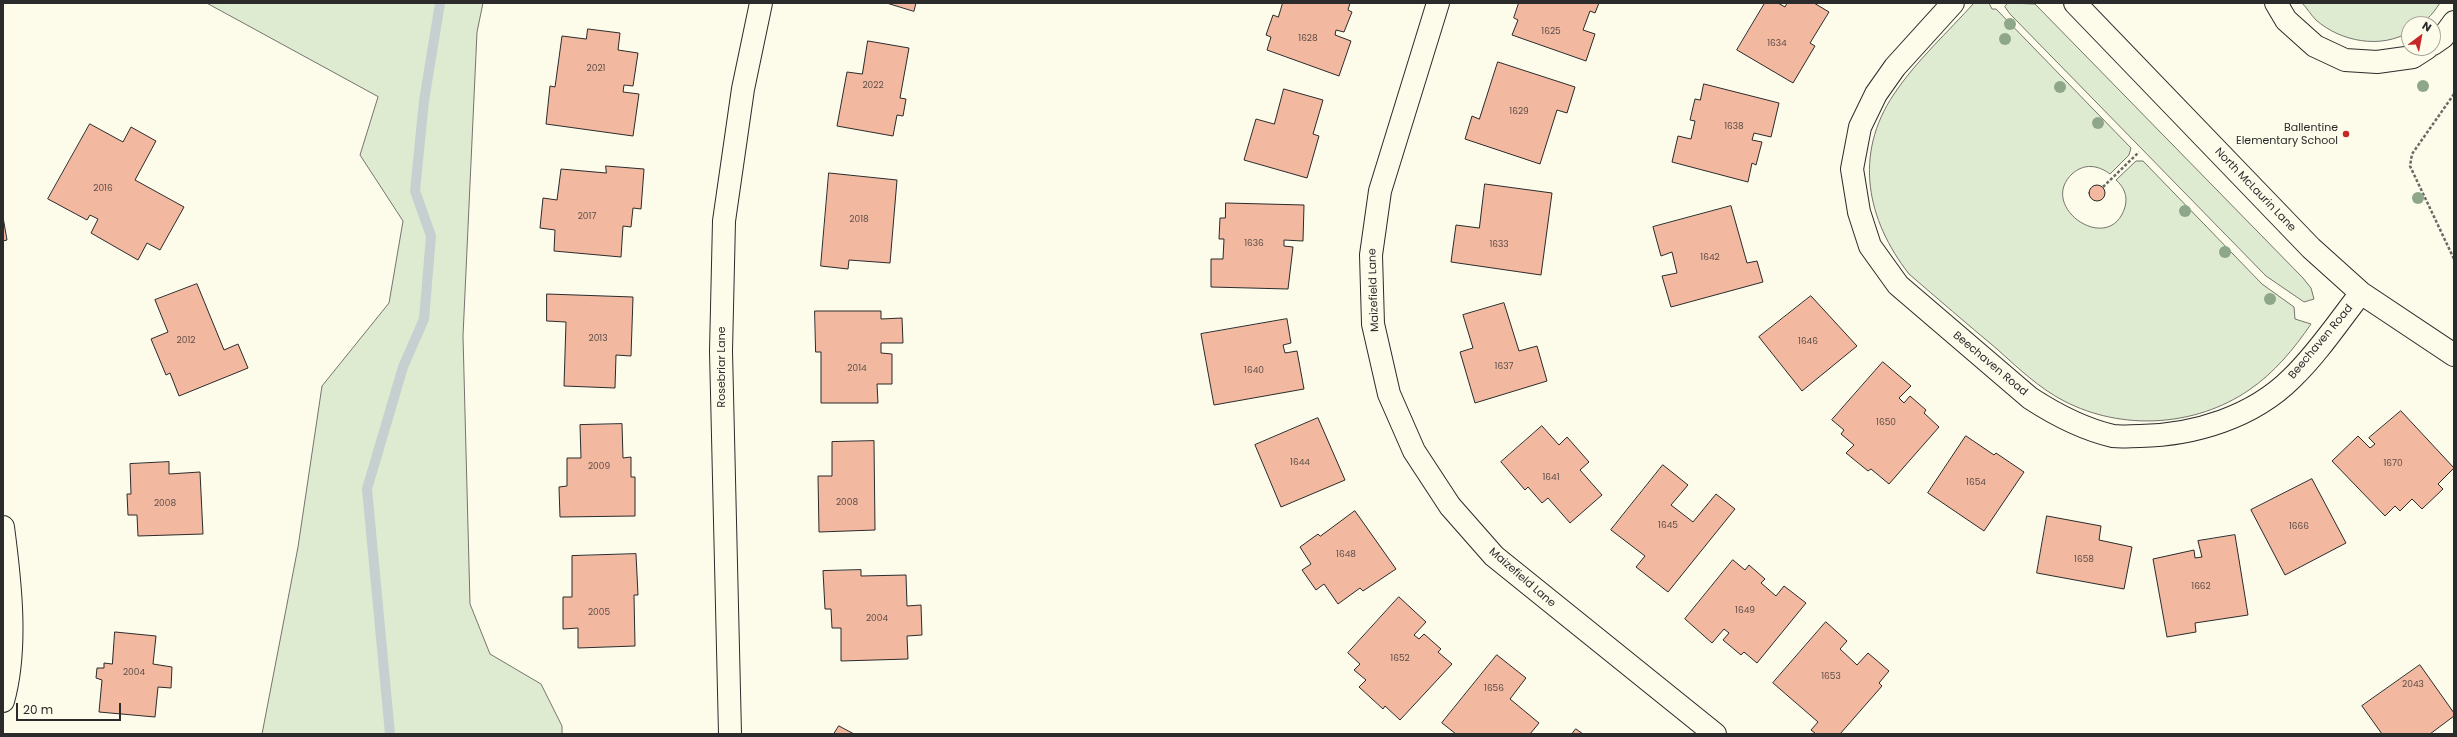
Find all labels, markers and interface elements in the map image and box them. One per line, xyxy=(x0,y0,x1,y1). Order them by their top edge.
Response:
north arrow xyxy=(2401,16,2441,56)
text: N xyxy=(2419,18,2435,36)
house number: 1625 xyxy=(1541,27,1561,37)
house number: 1628 xyxy=(1298,34,1318,44)
house number: 1634 xyxy=(1767,39,1787,49)
house number: 2021 xyxy=(587,64,605,74)
house number: 2022 xyxy=(862,81,884,91)
house number: 1629 xyxy=(1509,107,1529,117)
place label: Ballentine Elementary School xyxy=(2236,121,2338,147)
house number: 1638 xyxy=(1724,122,1744,132)
marker: Ballentine Elementary School xyxy=(2341,129,2351,139)
street label: North McLaurin Lane xyxy=(2212,145,2298,235)
house number: 2016 xyxy=(93,184,113,194)
house number: 2017 xyxy=(578,212,596,222)
house number: 2018 xyxy=(849,215,869,225)
house number: 1636 xyxy=(1244,239,1264,249)
house number: 1633 xyxy=(1489,240,1509,250)
street label: Maizefield Lane xyxy=(1366,248,1382,332)
house number: 1642 xyxy=(1700,253,1720,263)
street label: Beechaven Road xyxy=(2286,302,2356,382)
street label: Rosebriar Lane xyxy=(715,326,729,408)
street label: Beechaven Road xyxy=(1950,329,2030,399)
house number: 2013 xyxy=(588,334,608,344)
house number: 2012 xyxy=(177,336,195,346)
house number: 1646 xyxy=(1798,337,1818,347)
house number: 1637 xyxy=(1495,362,1513,372)
house number: 2014 xyxy=(847,364,867,374)
house number: 1640 xyxy=(1244,366,1264,376)
house number: 1650 xyxy=(1876,418,1896,428)
house number: 1644 xyxy=(1290,458,1310,468)
house number: 1670 xyxy=(2383,459,2403,469)
house number: 2009 xyxy=(588,462,610,472)
house number: 1641 xyxy=(1542,473,1560,483)
house number: 1654 xyxy=(1966,478,1986,488)
house number: 2008 xyxy=(836,498,858,508)
house number: 2008 xyxy=(154,499,176,509)
house number: 1645 xyxy=(1658,521,1678,531)
house number: 1666 xyxy=(2289,522,2309,532)
street label: Maizefield Lane xyxy=(1486,546,1558,610)
house number: 1648 xyxy=(1336,550,1356,560)
house number: 1658 xyxy=(2074,555,2094,565)
house number: 1662 xyxy=(2191,582,2211,592)
house number: 1649 xyxy=(1735,606,1755,616)
house number: 2005 xyxy=(588,608,610,618)
house number: 2004 xyxy=(866,614,888,624)
house number: 1652 xyxy=(1390,654,1410,664)
house number: 2004 xyxy=(123,668,145,678)
house number: 1653 xyxy=(1821,672,1841,682)
house number: 2043 xyxy=(2402,680,2424,690)
house number: 1656 xyxy=(1484,684,1504,694)
scale bar xyxy=(18,695,123,721)
text: 20 m xyxy=(23,701,53,718)

